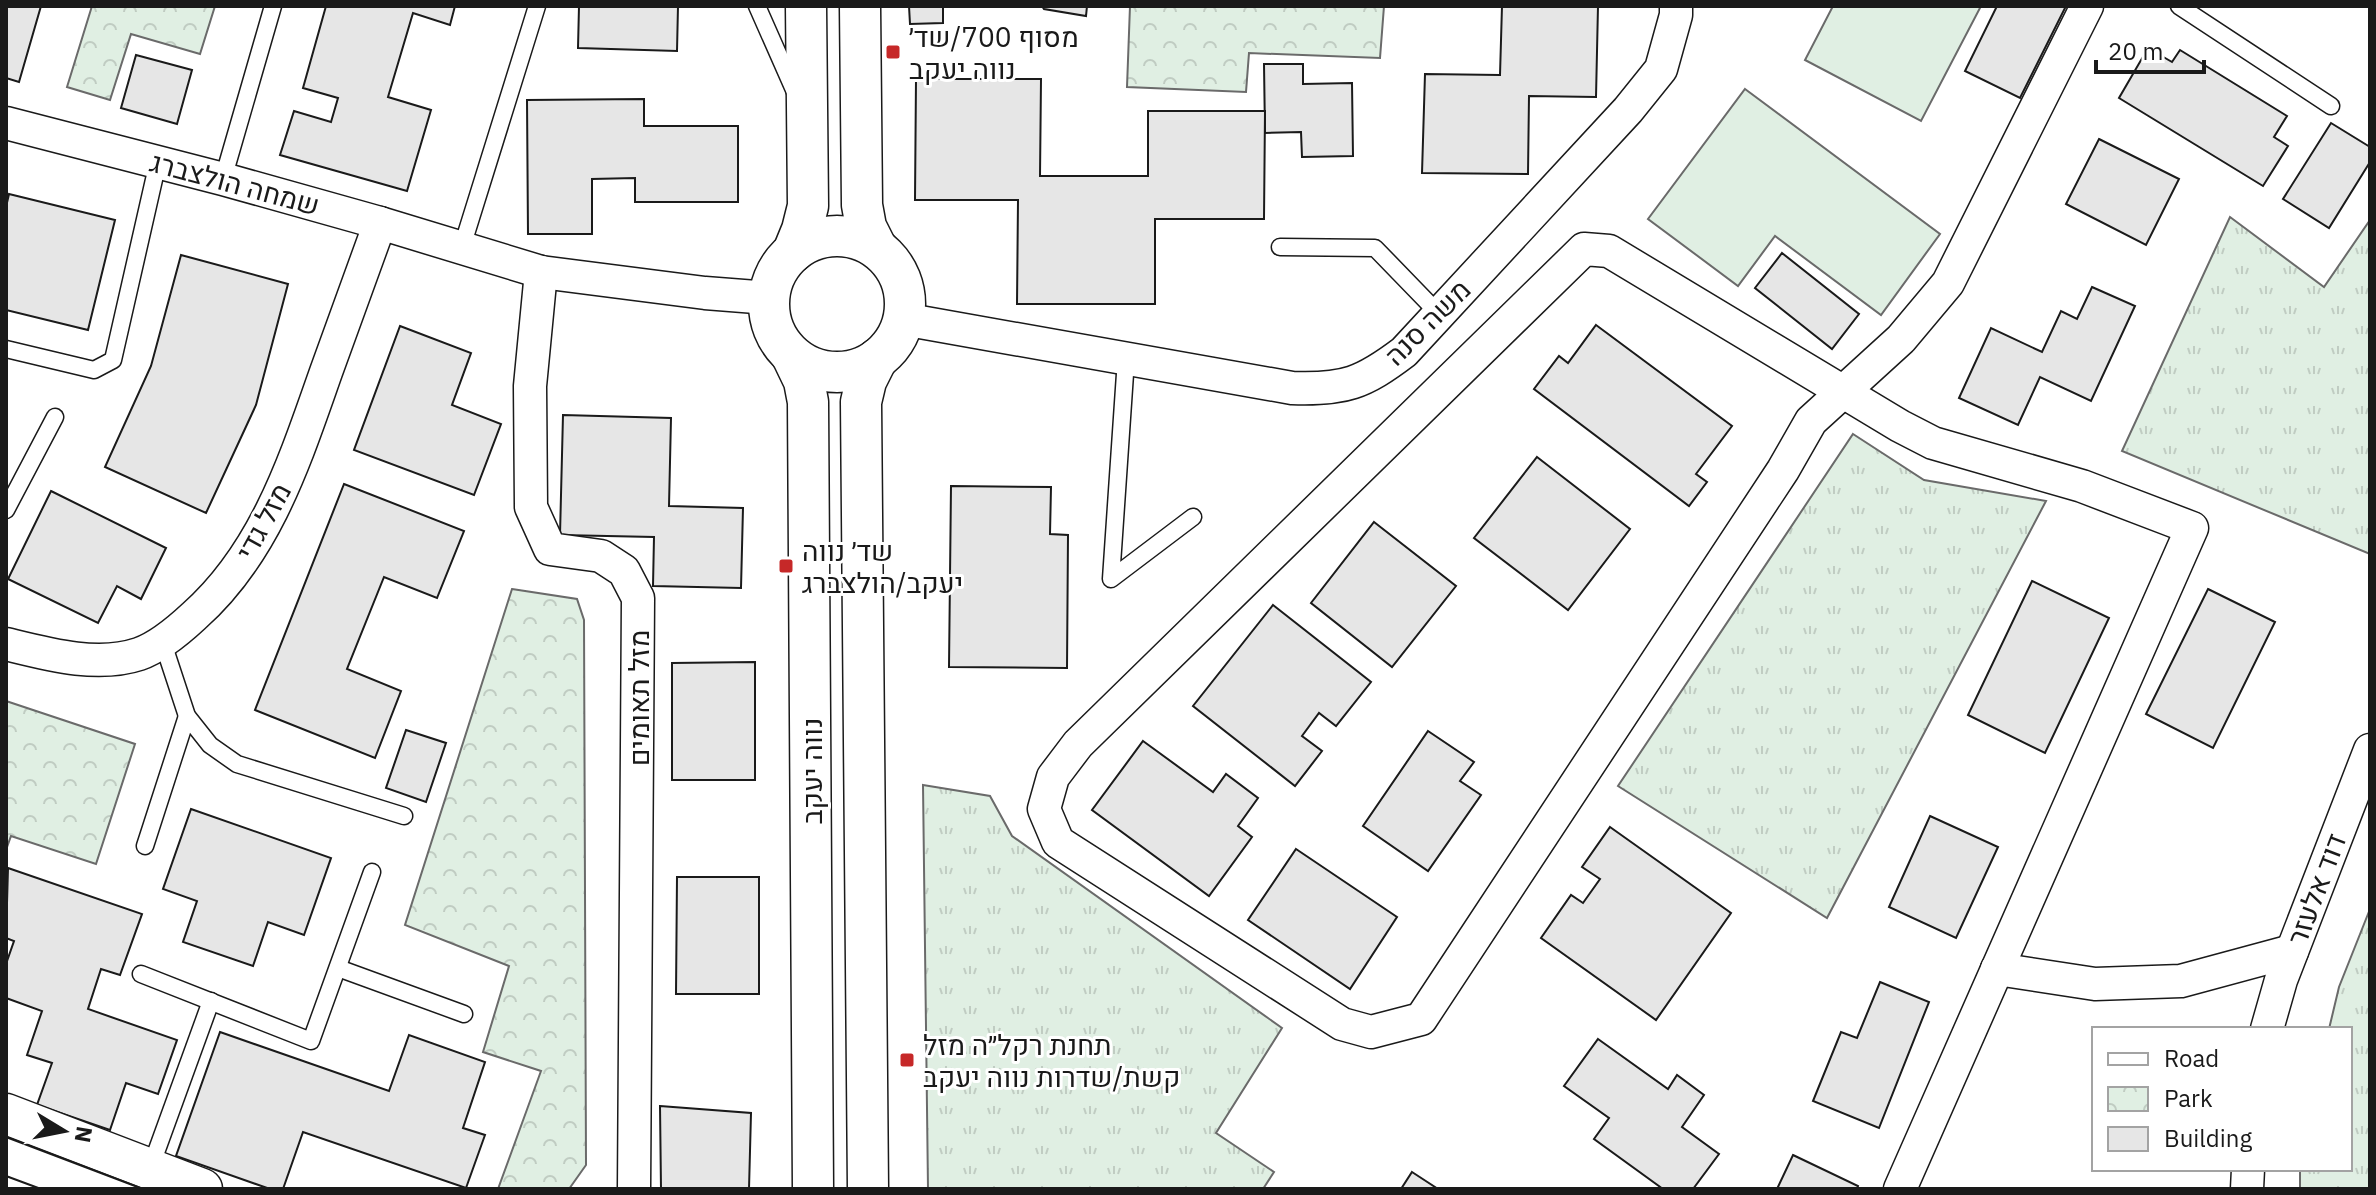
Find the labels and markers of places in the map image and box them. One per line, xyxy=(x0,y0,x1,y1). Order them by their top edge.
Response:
place label: מסוף 700/שד׳ נווה יעקב xyxy=(909,18,1079,87)
marker: מסוף 700/שד׳ נווה יעקב xyxy=(884,43,902,61)
place label: שד׳ נווה יעקב/הולצברג xyxy=(802,532,963,601)
marker: שד׳ נווה יעקב/הולצברג xyxy=(777,557,795,575)
place label: תחנת רקל״ה מזל קשת/שדרות נווה יעקב xyxy=(923,1026,1180,1095)
marker: תחנת רקל״ה מזל קשת/שדרות נווה יעקב xyxy=(898,1051,916,1069)

